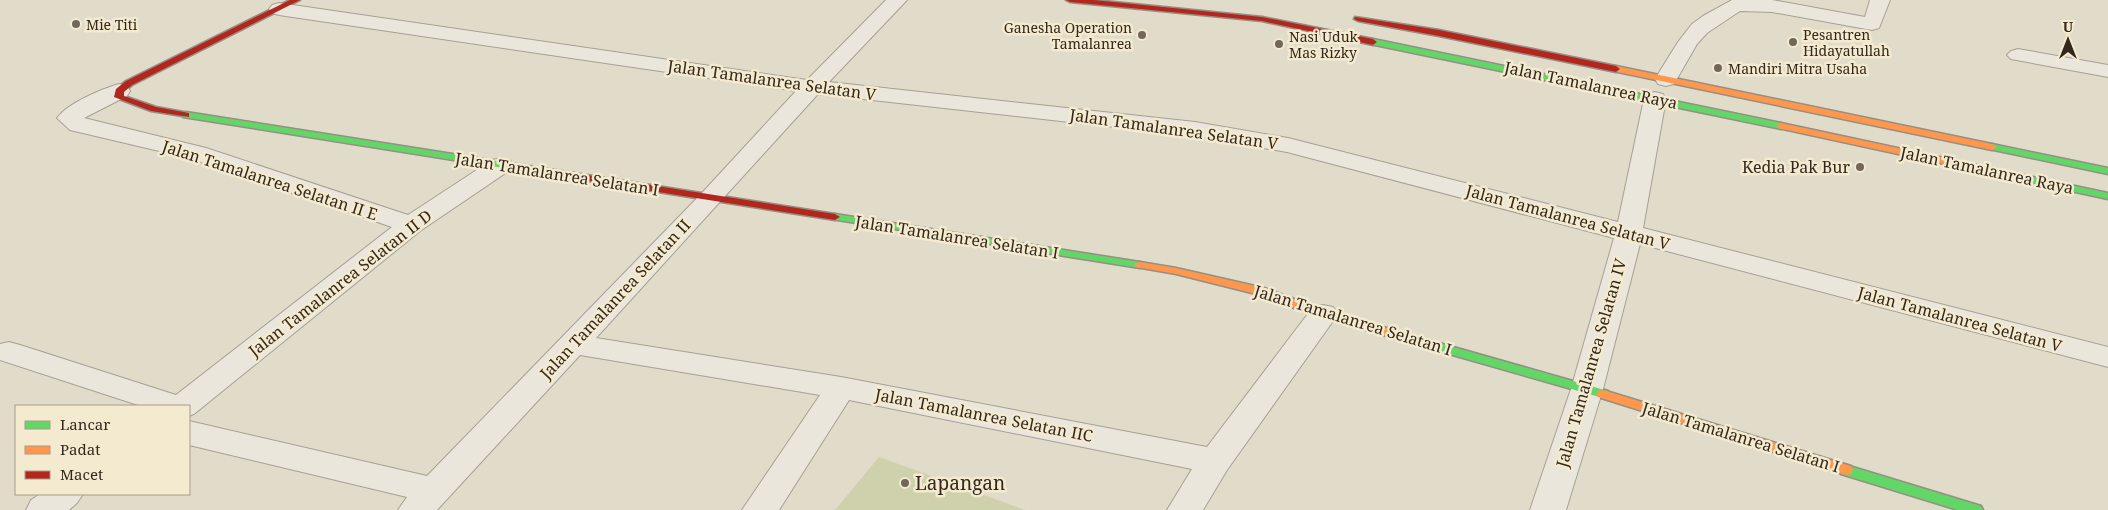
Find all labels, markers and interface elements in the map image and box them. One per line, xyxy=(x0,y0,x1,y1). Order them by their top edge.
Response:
place label: Mie Titi xyxy=(86,15,138,34)
north arrow xyxy=(2043,15,2093,65)
text: U xyxy=(2063,17,2074,36)
marker: Mie Titi xyxy=(70,18,82,30)
place label: Ganesha Operation Tamalanrea xyxy=(1004,18,1132,53)
place label: Pesantren Hidayatullah xyxy=(1803,25,1890,60)
place label: Nasi Uduk Mas Rizky xyxy=(1289,27,1359,62)
marker: Ganesha Operation Tamalanrea xyxy=(1136,29,1148,41)
marker: Pesantren Hidayatullah xyxy=(1787,36,1799,48)
marker: Nasi Uduk Mas Rizky xyxy=(1273,38,1285,50)
street label: Jalan Tamalanrea Selatan V xyxy=(665,54,878,106)
street label: Jalan Tamalanrea Raya xyxy=(1501,56,1680,114)
place label: Mandiri Mitra Usaha xyxy=(1728,59,1867,78)
marker: Mandiri Mitra Usaha xyxy=(1712,62,1724,74)
street label: Jalan Tamalanrea Selatan V xyxy=(1067,103,1280,155)
street label: Jalan Tamalanrea Selatan II E xyxy=(158,134,381,225)
street label: Jalan Tamalanrea Raya xyxy=(1897,141,2076,199)
street label: Jalan Tamalanrea Selatan I xyxy=(453,147,660,201)
place label: Kedia Pak Bur xyxy=(1742,156,1850,178)
marker: Kedia Pak Bur xyxy=(1854,161,1866,173)
street label: Jalan Tamalanrea Selatan V xyxy=(1463,179,1673,255)
street label: Jalan Tamalanrea Selatan II D xyxy=(243,204,436,362)
street label: Jalan Tamalanrea Selatan I xyxy=(853,210,1060,264)
street label: Jalan Tamalanrea Selatan II xyxy=(534,214,695,384)
street label: Jalan Tamalanrea Selatan IV xyxy=(1550,256,1631,471)
street label: Jalan Tamalanrea Selatan I xyxy=(1251,279,1455,361)
street label: Jalan Tamalanrea Selatan V xyxy=(1855,281,2065,357)
street label: Jalan Tamalanrea Selatan IIC xyxy=(872,383,1095,447)
street label: Jalan Tamalanrea Selatan I xyxy=(1639,396,1843,478)
legend xyxy=(15,405,190,495)
text: Lancar xyxy=(60,414,110,434)
text: Padat xyxy=(60,439,100,459)
text: Macet xyxy=(60,464,103,484)
place label: Lapangan xyxy=(915,470,1005,496)
marker: Lapangan xyxy=(899,477,911,489)

